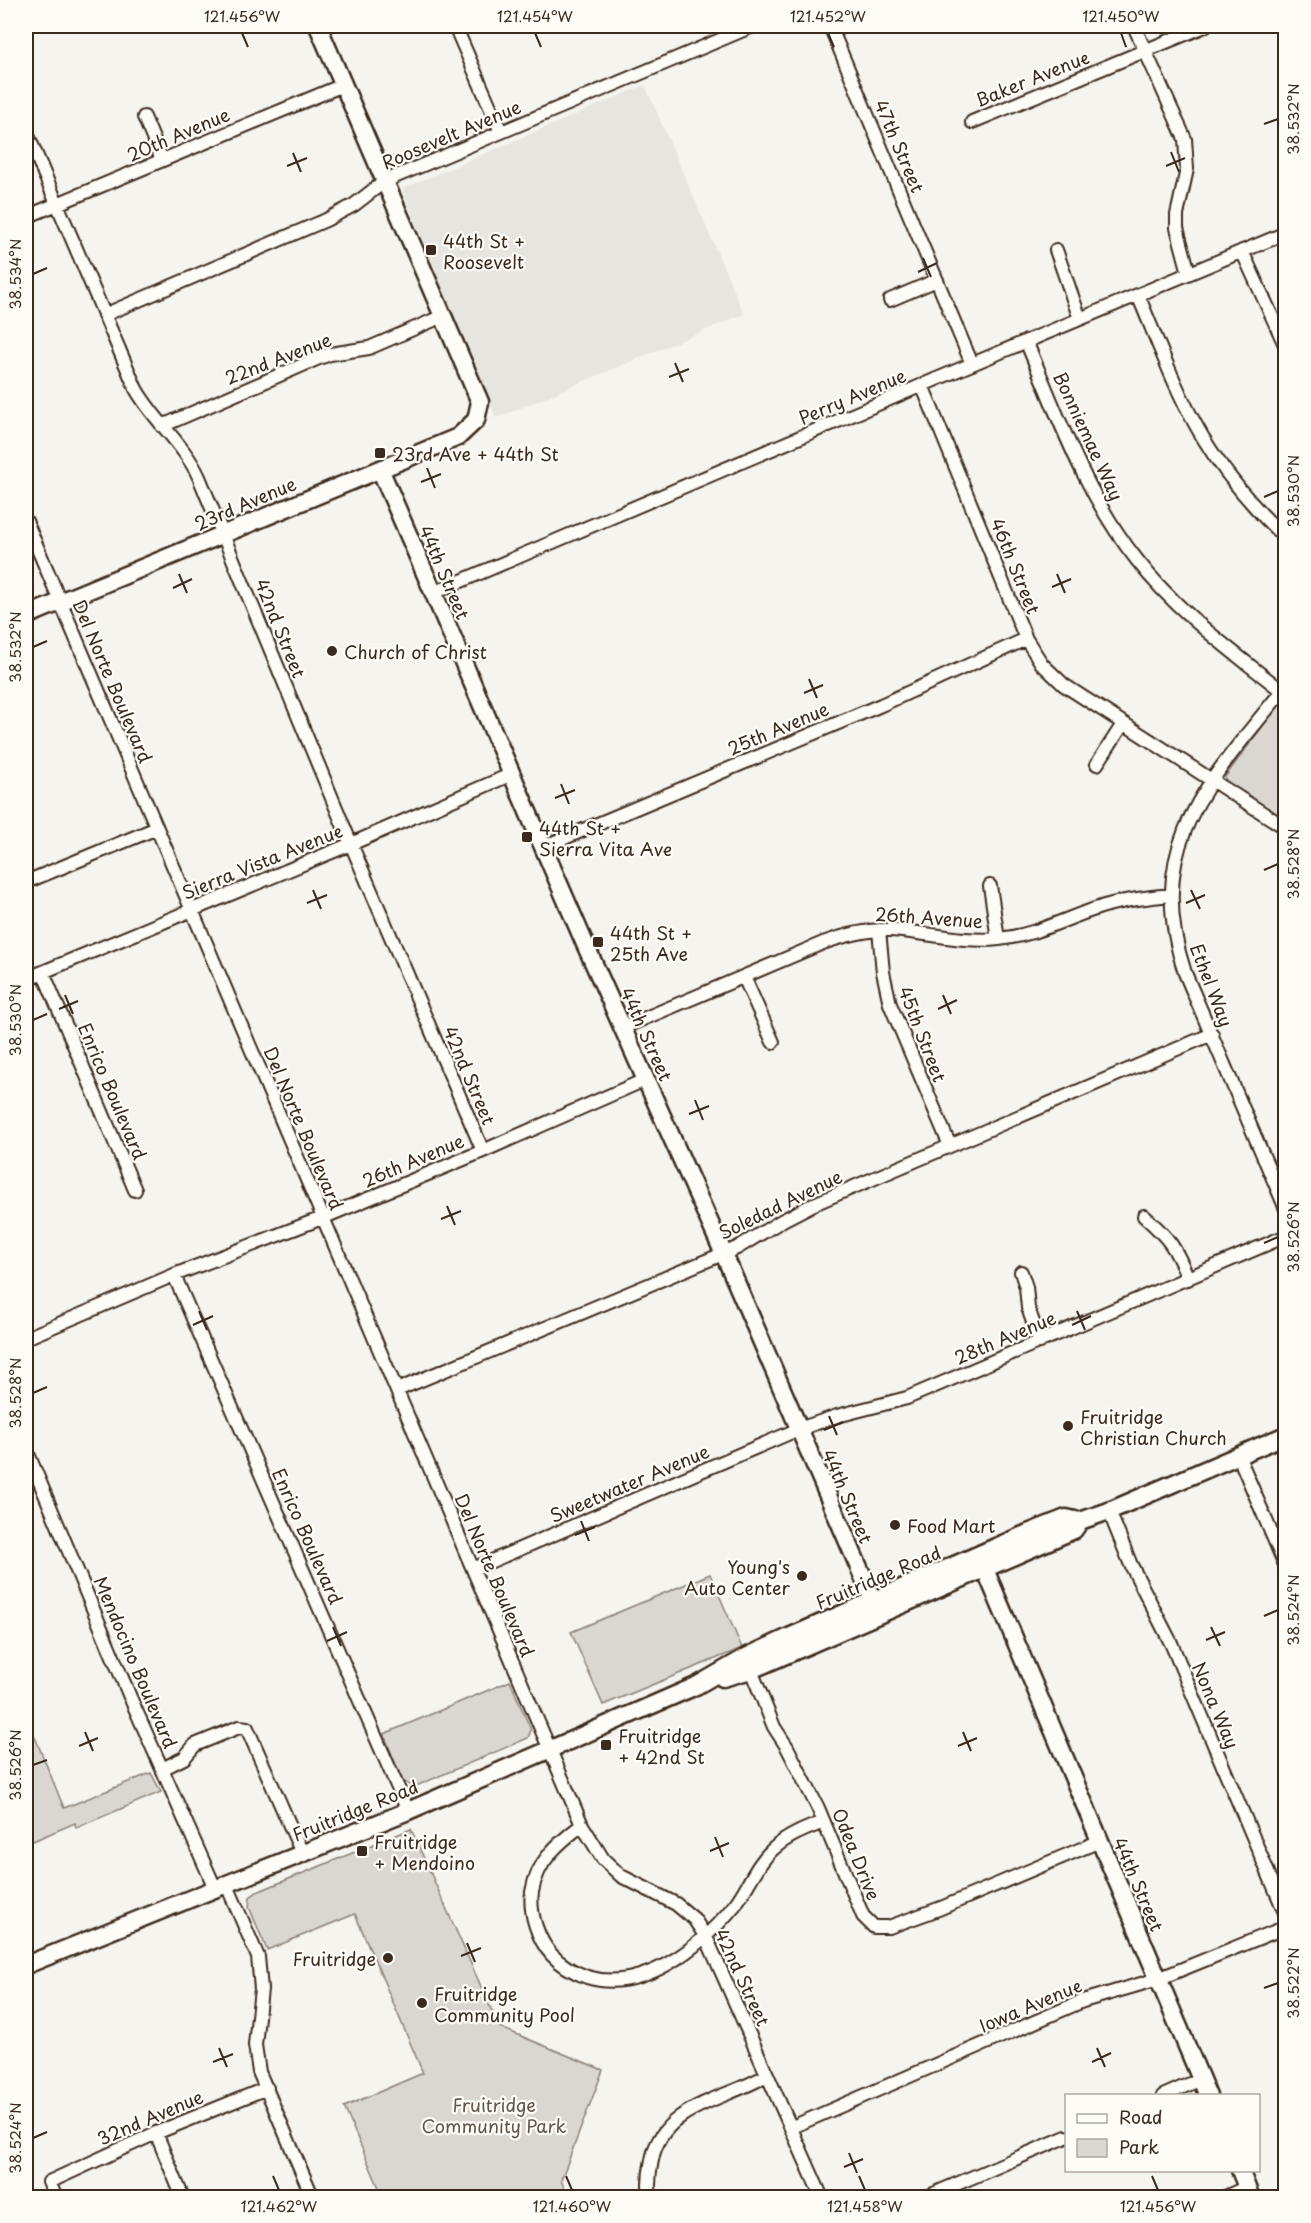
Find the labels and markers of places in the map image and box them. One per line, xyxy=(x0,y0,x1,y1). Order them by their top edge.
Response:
place label: 44th St + Roosevelt xyxy=(443,227,525,275)
marker: 44th St + Roosevelt xyxy=(424,243,438,257)
place label: 23rd Ave + 44th St xyxy=(392,440,559,467)
marker: 23rd Ave + 44th St xyxy=(373,446,387,460)
place label: Church of Christ xyxy=(344,638,487,665)
marker: Church of Christ xyxy=(325,644,339,658)
place label: 44th St + Sierra Vita Ave xyxy=(539,814,672,862)
marker: 44th St + Sierra Vita Ave xyxy=(520,830,534,844)
place label: 44th St + 25th Ave xyxy=(610,919,692,967)
marker: 44th St + 25th Ave xyxy=(591,935,605,949)
place label: Fruitridge Christian Church xyxy=(1080,1403,1227,1451)
marker: Fruitridge Christian Church xyxy=(1061,1419,1075,1433)
place label: Food Mart xyxy=(907,1512,995,1539)
marker: Food Mart xyxy=(888,1518,902,1532)
place label: Young's Auto Center xyxy=(684,1553,791,1601)
marker: Young's Auto Center xyxy=(795,1569,809,1583)
place label: Fruitridge + 42nd St xyxy=(618,1722,705,1770)
marker: Fruitridge + 42nd St xyxy=(599,1738,613,1752)
place label: Fruitridge + Mendoino xyxy=(374,1828,475,1876)
marker: Fruitridge + Mendoino xyxy=(355,1844,369,1858)
place label: Fruitridge xyxy=(293,1945,376,1972)
marker: Fruitridge xyxy=(381,1951,395,1965)
place label: Fruitridge Community Pool xyxy=(434,1980,575,2028)
marker: Fruitridge Community Pool xyxy=(415,1996,429,2010)

